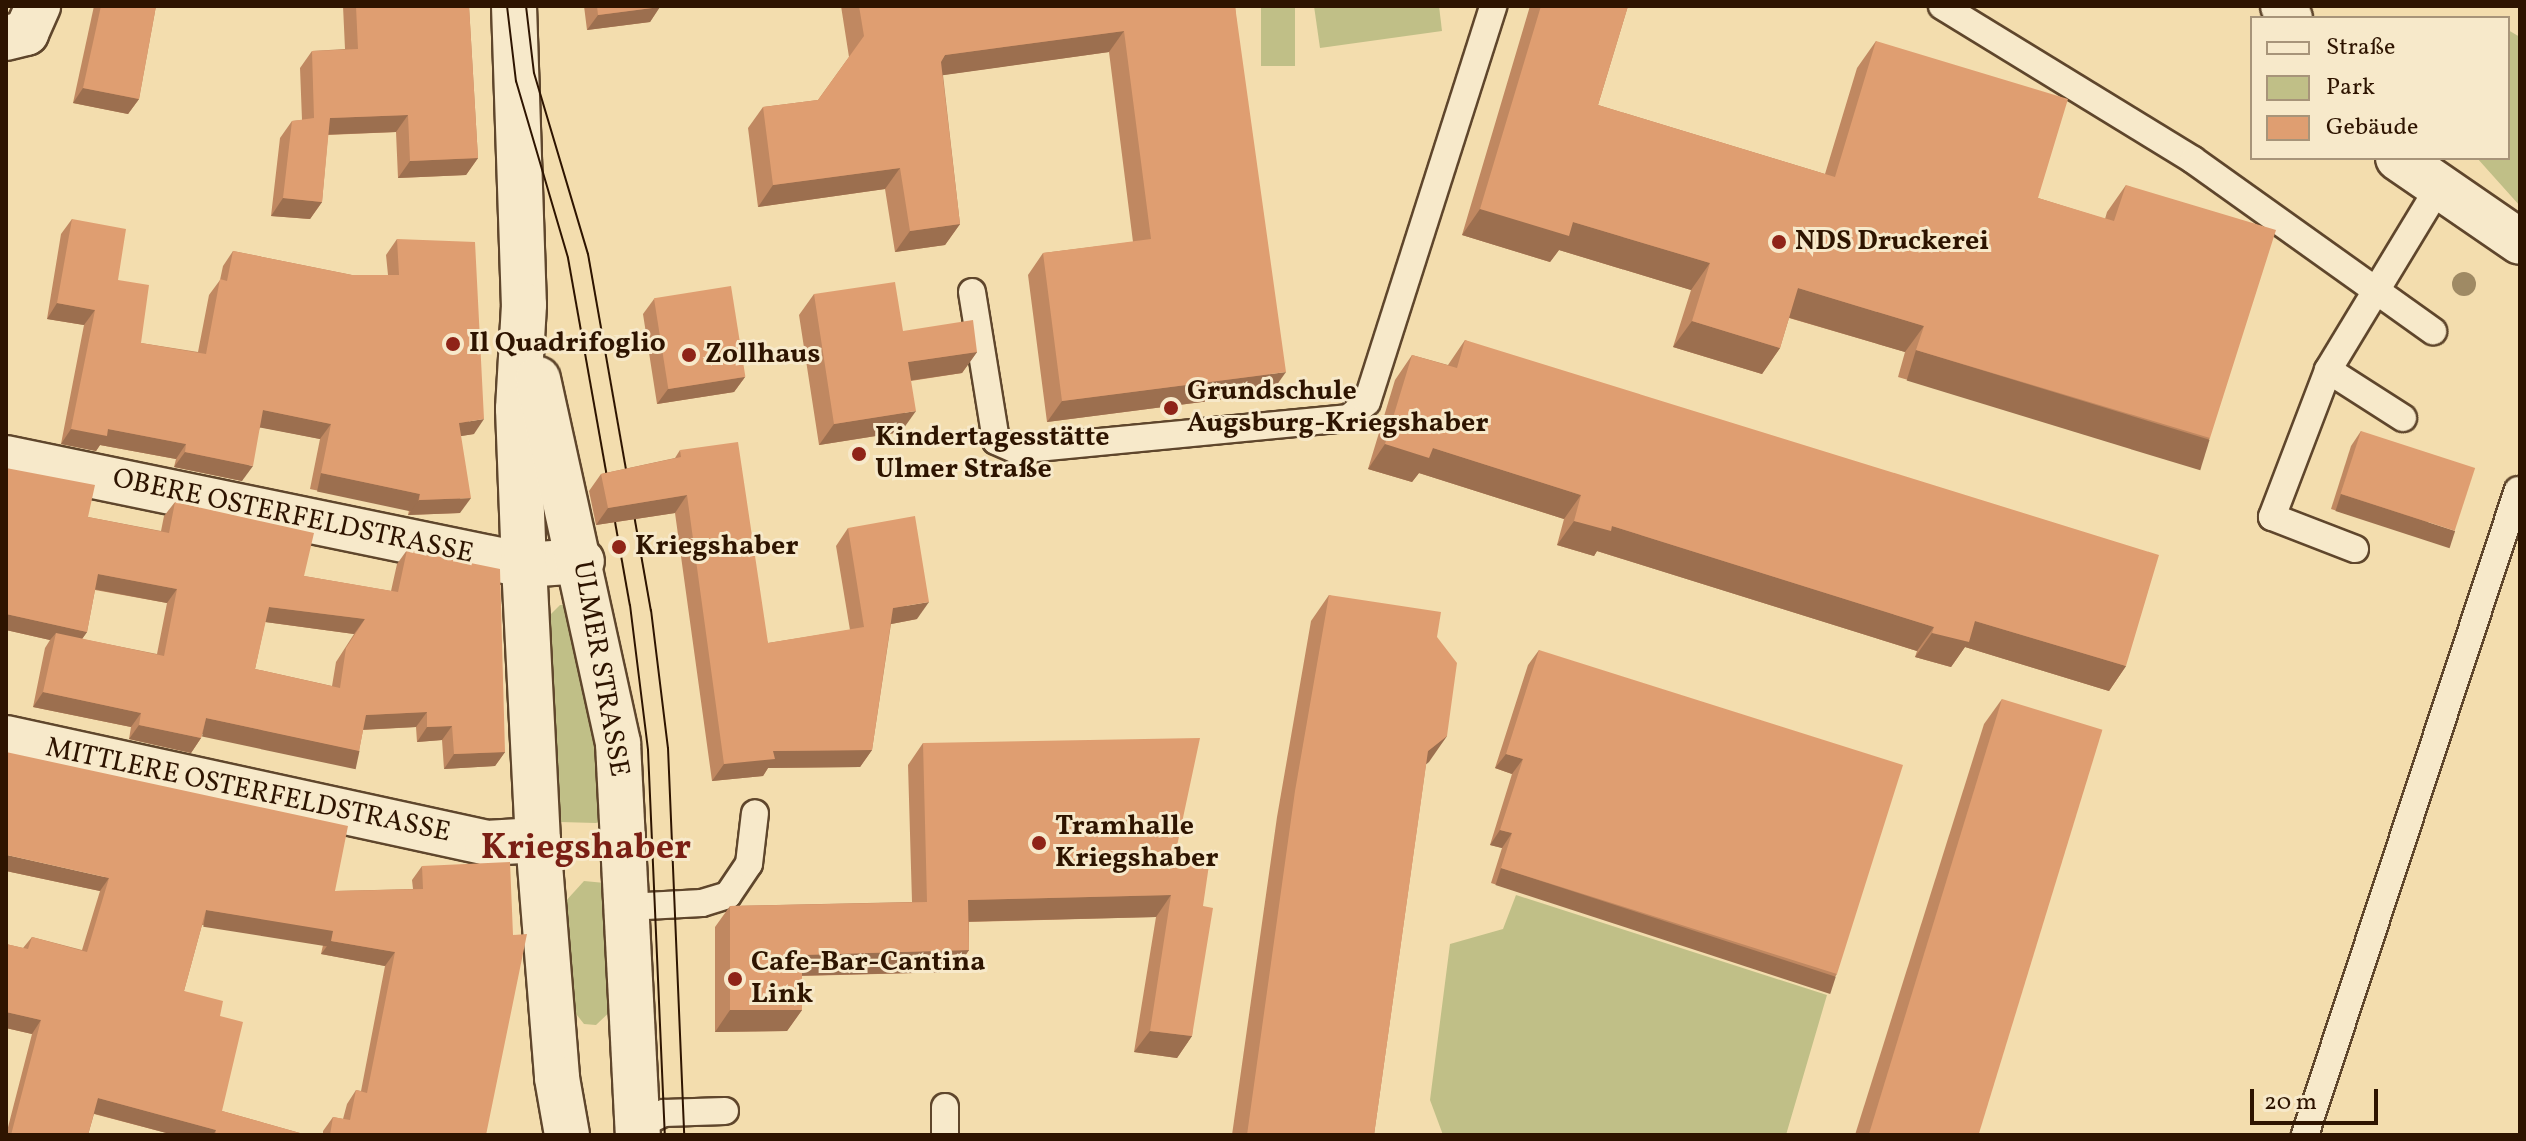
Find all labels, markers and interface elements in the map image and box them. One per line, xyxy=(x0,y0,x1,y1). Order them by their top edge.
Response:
legend xyxy=(2250,16,2510,160)
text: Straße xyxy=(2326,31,2395,65)
text: Park xyxy=(2326,71,2375,105)
text: Gebäude xyxy=(2326,111,2418,145)
place label: NDS Druckerei xyxy=(1795,225,1989,259)
marker: NDS Druckerei xyxy=(1770,233,1788,251)
place label: Il Quadrifoglio xyxy=(469,327,666,361)
marker: Il Quadrifoglio xyxy=(444,335,462,353)
place label: Zollhaus xyxy=(705,338,820,372)
marker: Zollhaus xyxy=(680,346,698,364)
place label: Grundschule Augsburg-Kriegshaber xyxy=(1187,375,1489,441)
marker: Grundschule Augsburg-Kriegshaber xyxy=(1162,399,1180,417)
place label: Kindertagesstätte Ulmer Straße xyxy=(875,421,1109,487)
marker: Kindertagesstätte Ulmer Straße xyxy=(850,445,868,463)
street label: OBERE OSTERFELDSTRASSE xyxy=(110,462,476,572)
place label: Kriegshaber xyxy=(635,530,799,564)
marker: Kriegshaber xyxy=(610,538,628,556)
street label: ULMER STRASSE xyxy=(564,558,636,780)
street label: MITTLERE OSTERFELDSTRASSE xyxy=(42,732,454,850)
place label: Tramhalle Kriegshaber xyxy=(1055,810,1219,876)
district label: Kriegshaber xyxy=(481,828,691,872)
marker: Tramhalle Kriegshaber xyxy=(1030,834,1048,852)
place label: Cafe-Bar-Cantina Link xyxy=(751,946,986,1012)
marker: Cafe-Bar-Cantina Link xyxy=(726,970,744,988)
scale bar xyxy=(2254,1073,2382,1123)
text: 20 m xyxy=(2264,1086,2317,1120)

